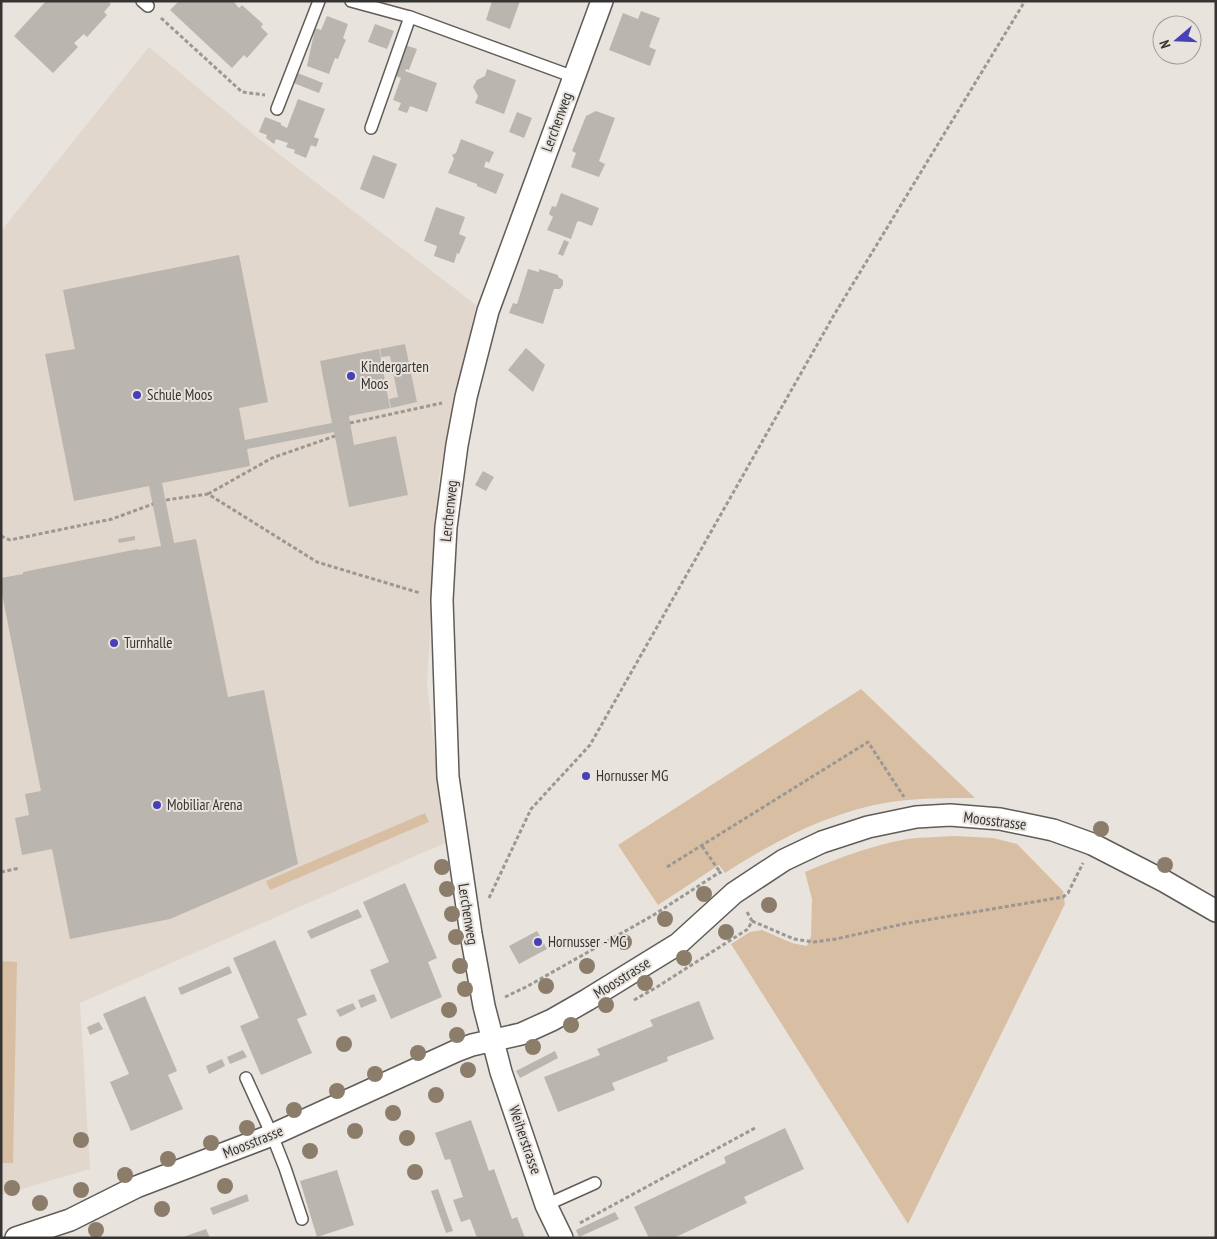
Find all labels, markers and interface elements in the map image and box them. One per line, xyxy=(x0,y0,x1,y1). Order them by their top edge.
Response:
north arrow xyxy=(1152,15,1202,65)
text: N xyxy=(1155,38,1174,51)
street label: Lerchenweg xyxy=(537,90,576,154)
place label: Kindergarten Moos xyxy=(361,357,429,393)
marker: Kindergarten Moos xyxy=(345,370,357,382)
place label: Schule Moos xyxy=(147,385,212,404)
marker: Schule Moos xyxy=(131,389,143,401)
street label: Lerchenweg xyxy=(436,479,461,543)
place label: Turnhalle xyxy=(124,633,172,652)
marker: Turnhalle xyxy=(108,637,120,649)
place label: Hornusser MG xyxy=(596,766,668,785)
marker: Hornusser MG xyxy=(580,770,592,782)
place label: Mobiliar Arena xyxy=(167,795,242,814)
marker: Mobiliar Arena xyxy=(151,799,163,811)
street label: Moosstrasse xyxy=(963,807,1028,834)
street label: Lerchenweg xyxy=(454,882,483,946)
place label: Hornusser - MG xyxy=(548,932,627,951)
marker: Hornusser - MG xyxy=(532,936,544,948)
street label: Moosstrasse xyxy=(590,953,654,1002)
street label: Weiherstrasse xyxy=(505,1103,546,1177)
street label: Moosstrasse xyxy=(220,1121,286,1162)

